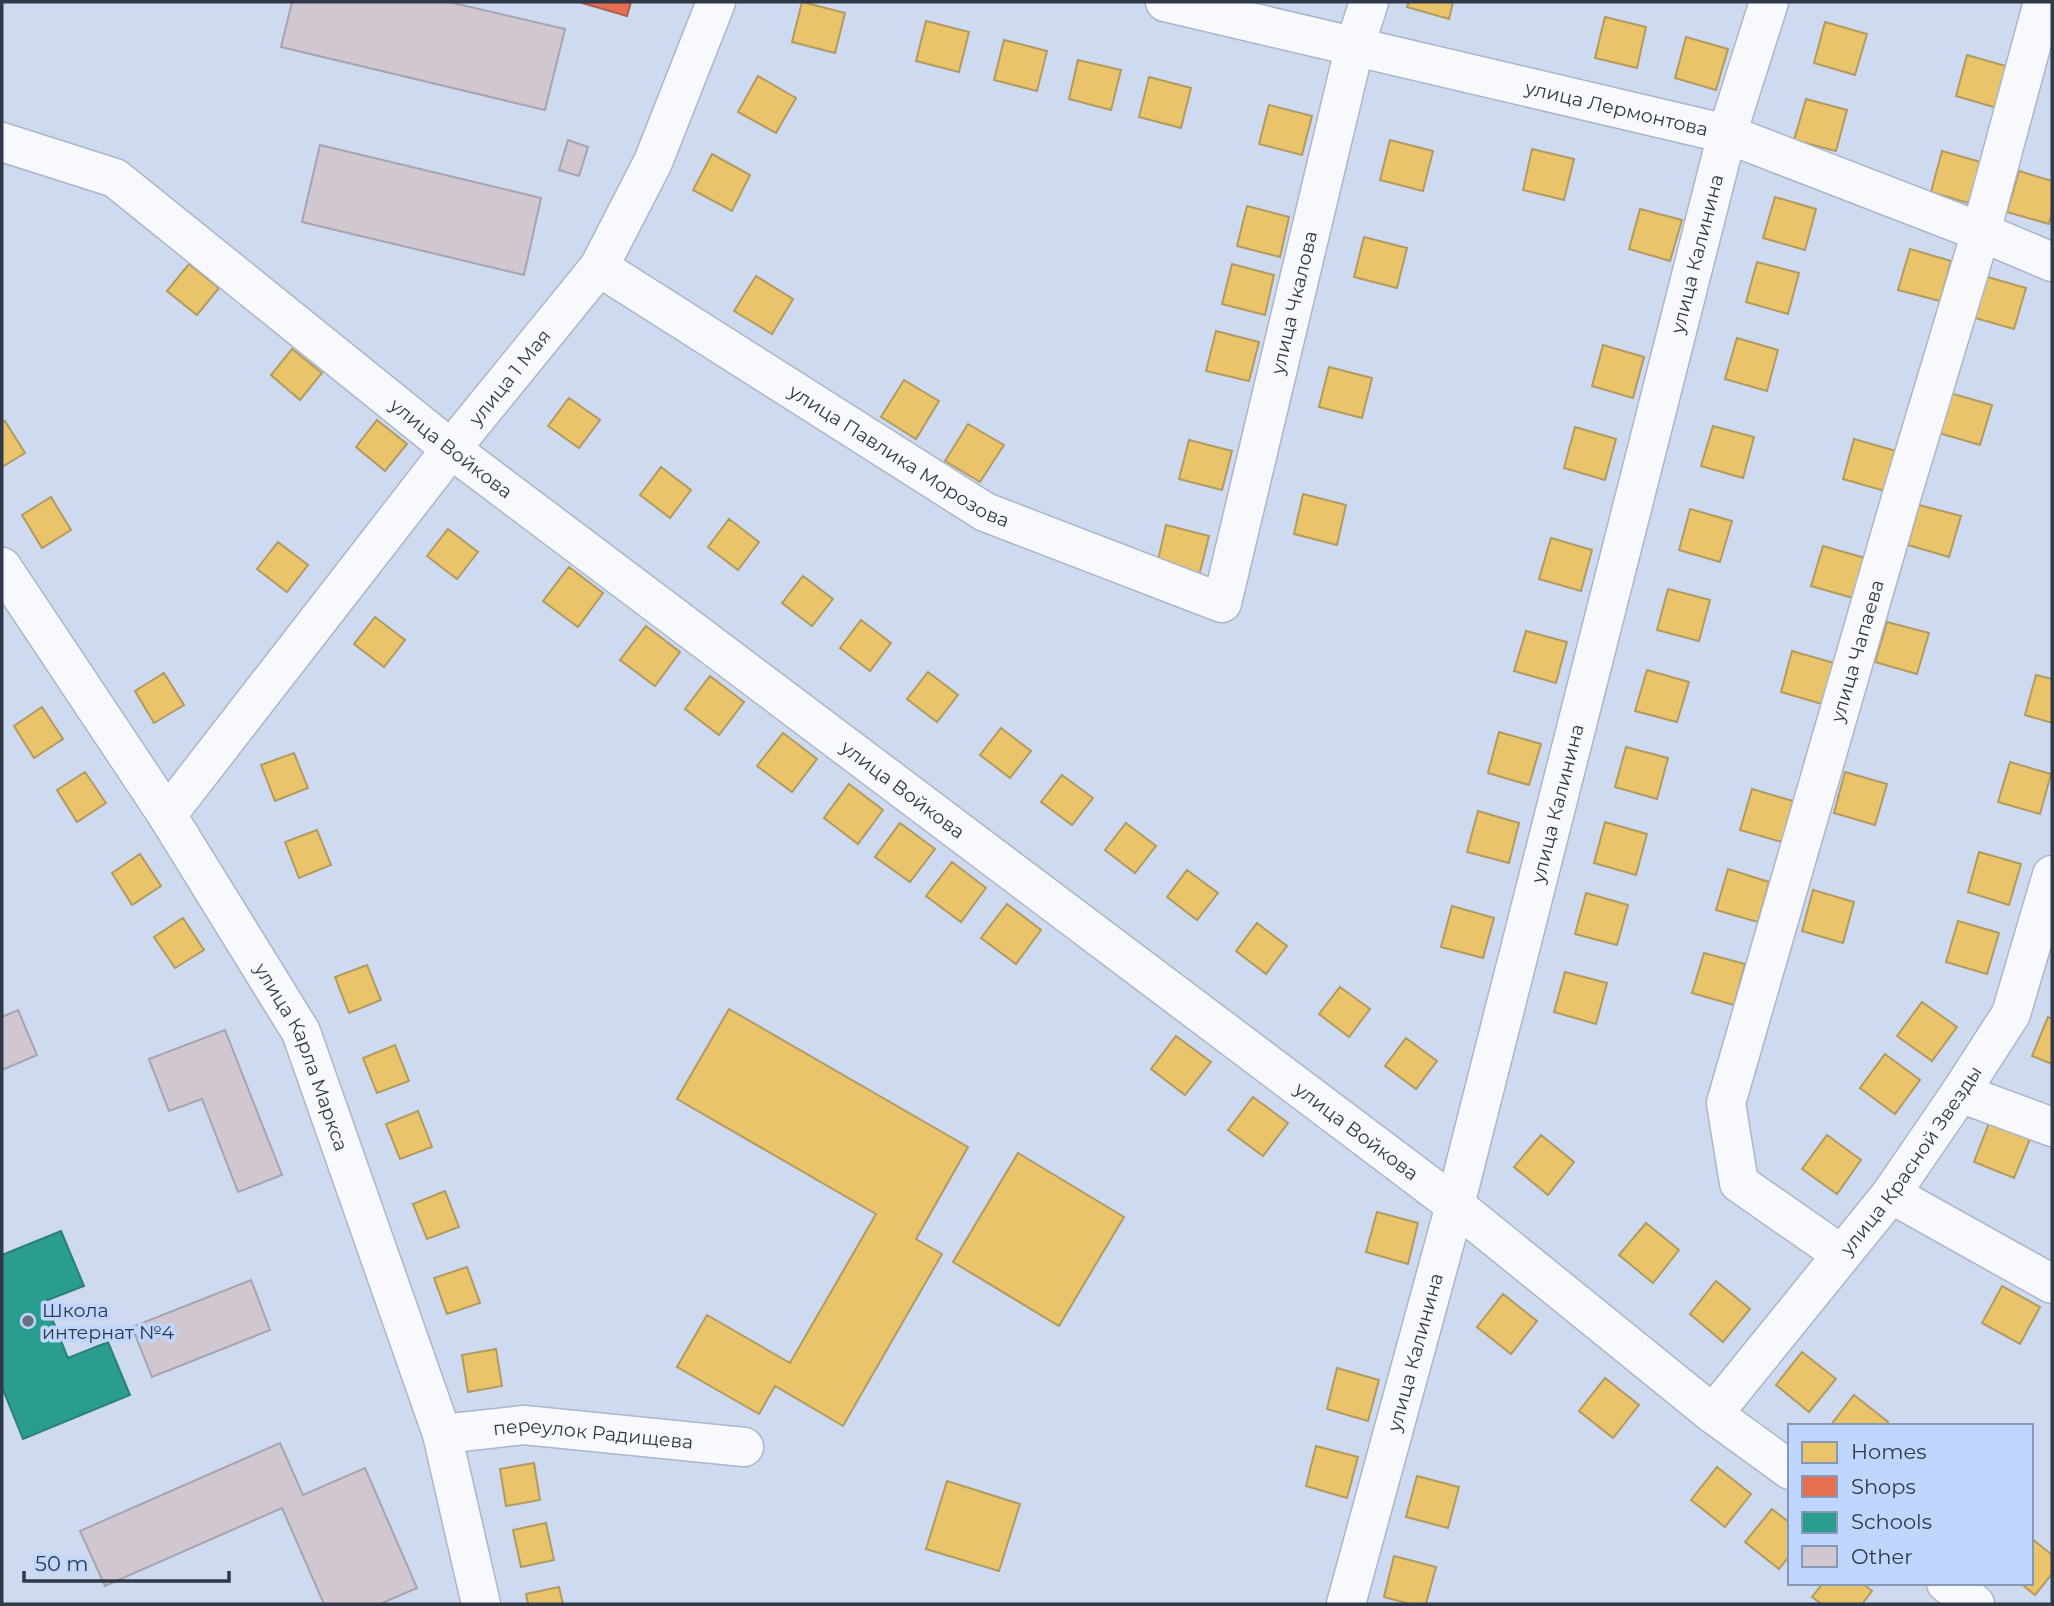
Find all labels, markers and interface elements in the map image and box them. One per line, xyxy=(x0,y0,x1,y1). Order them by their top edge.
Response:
street label: улица Лермонтова xyxy=(1522,76,1710,141)
street label: улица Калинина xyxy=(1666,172,1728,337)
street label: улица Чкалова xyxy=(1266,229,1322,378)
street label: улица 1 Мая xyxy=(463,325,556,431)
street label: улица Павлика Морозова xyxy=(784,379,1013,532)
street label: улица Войкова xyxy=(384,393,517,503)
street label: улица Чапаева xyxy=(1825,577,1889,726)
street label: улица Калинина xyxy=(1526,721,1589,886)
street label: улица Войкова xyxy=(835,735,969,844)
street label: улица Карла Маркса xyxy=(249,958,353,1154)
street label: улица Красной Звезды xyxy=(1835,1061,1987,1261)
street label: улица Войкова xyxy=(1289,1077,1423,1185)
street label: улица Калинина xyxy=(1382,1271,1448,1435)
place label: Школа интернат №4 xyxy=(42,1299,175,1344)
marker: Школа интернат №4 xyxy=(20,1313,36,1329)
street label: переулок Радищева xyxy=(492,1413,694,1454)
legend xyxy=(1788,1424,2033,1585)
text: Homes xyxy=(1851,1439,1926,1464)
text: Shops xyxy=(1851,1474,1916,1499)
text: Schools xyxy=(1851,1509,1932,1534)
scale bar xyxy=(24,1540,229,1584)
text: Other xyxy=(1851,1544,1913,1569)
text: 50 m xyxy=(35,1551,89,1576)

